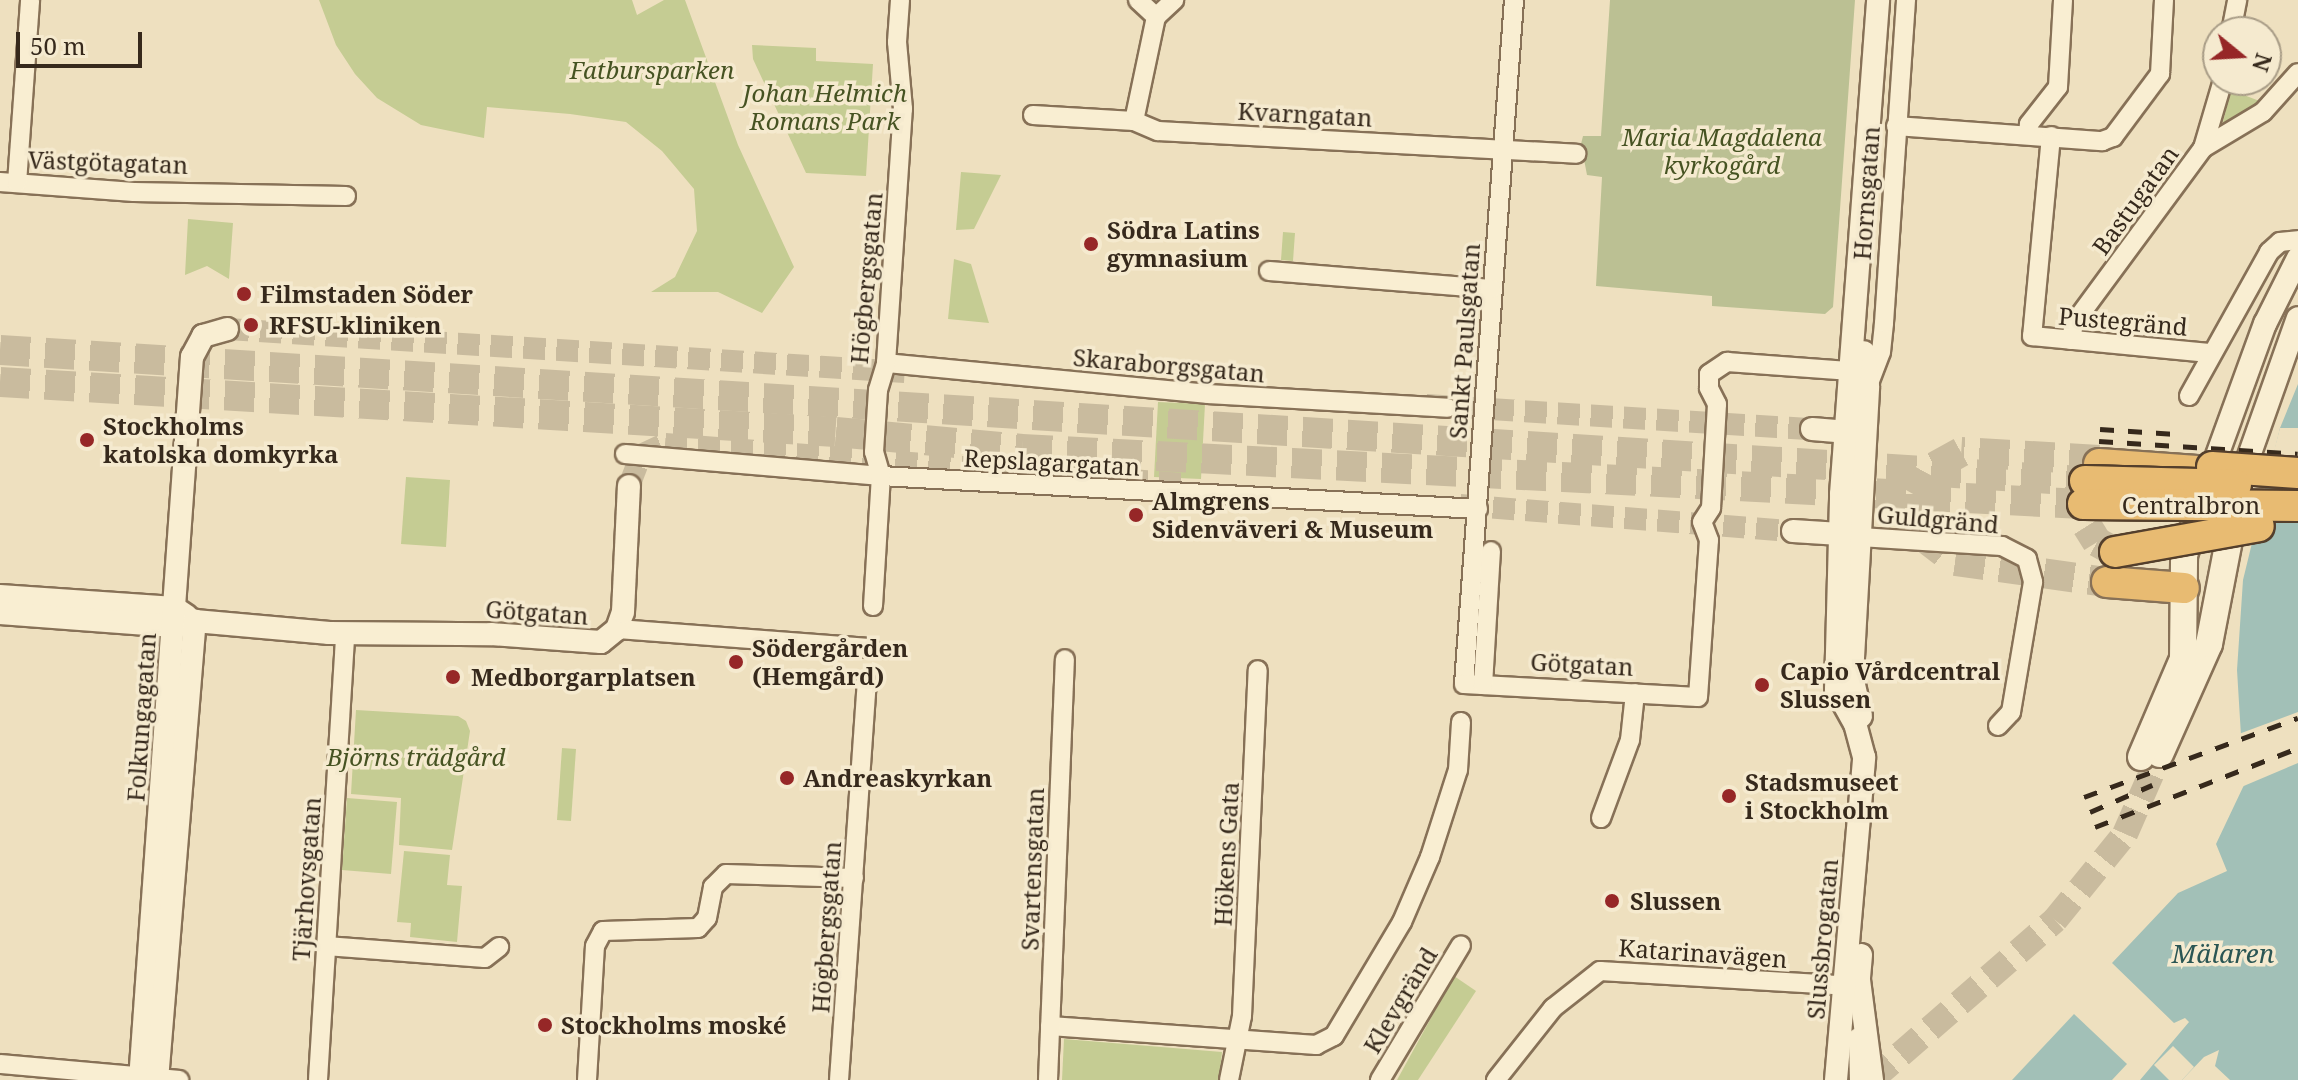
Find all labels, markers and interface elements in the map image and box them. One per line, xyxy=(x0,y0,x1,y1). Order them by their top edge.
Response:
scale bar xyxy=(20,16,146,66)
north arrow xyxy=(2202,16,2282,96)
text: 50 m xyxy=(30,29,86,62)
text: N xyxy=(2246,50,2280,76)
park label: Fatbursparken xyxy=(570,56,734,84)
park label: Johan Helmich Romans Park xyxy=(743,79,907,135)
street label: Kvarngatan xyxy=(1237,96,1373,132)
park label: Maria Magdalena kyrkogård xyxy=(1622,123,1822,179)
street label: Hornsgatan xyxy=(1847,125,1885,261)
street label: Bastugatan xyxy=(2086,140,2184,260)
street label: Västgötagatan xyxy=(27,145,189,179)
street label: Högbergsgatan xyxy=(844,191,888,365)
place label: Södra Latins gymnasium xyxy=(1107,216,1260,272)
marker: Södra Latins gymnasium xyxy=(1082,235,1100,253)
street label: Sankt Paulsgatan xyxy=(1443,242,1485,440)
place label: Filmstaden Söder xyxy=(260,280,473,308)
marker: Filmstaden Söder xyxy=(235,285,253,303)
street label: Pustegränd xyxy=(2057,301,2189,341)
place label: RFSU-kliniken xyxy=(269,311,441,339)
marker: RFSU-kliniken xyxy=(240,314,262,336)
street label: Skaraborgsgatan xyxy=(1072,342,1266,388)
place label: Stockholms katolska domkyrka xyxy=(103,412,338,468)
marker: Stockholms katolska domkyrka xyxy=(78,431,96,449)
street label: Repslagargatan xyxy=(963,443,1141,481)
place label: Almgrens Sidenväveri & Museum xyxy=(1152,487,1433,543)
street label: Centralbron xyxy=(2122,491,2260,519)
street label: Guldgränd xyxy=(1876,499,2000,539)
marker: Almgrens Sidenväveri & Museum xyxy=(1127,506,1145,524)
street label: Götgatan xyxy=(484,594,590,630)
street label: Folkungagatan xyxy=(121,631,161,803)
place label: Södergården (Hemgård) xyxy=(752,634,908,690)
street label: Götgatan xyxy=(1530,647,1634,681)
marker: Södergården (Hemgård) xyxy=(727,653,745,671)
place label: Capio Vårdcentral Slussen xyxy=(1780,657,2000,713)
place label: Medborgarplatsen xyxy=(471,663,696,691)
marker: Medborgarplatsen xyxy=(442,666,464,688)
marker: Capio Vårdcentral Slussen xyxy=(1751,674,1773,696)
park label: Björns trädgård xyxy=(327,743,505,771)
place label: Andreaskyrkan xyxy=(803,764,992,792)
place label: Stadsmuseet i Stockholm xyxy=(1745,768,1899,824)
marker: Andreaskyrkan xyxy=(778,769,796,787)
street label: Hökens Gata xyxy=(1208,781,1244,927)
street label: Svartensgatan xyxy=(1015,787,1049,951)
marker: Stadsmuseet i Stockholm xyxy=(1720,787,1738,805)
street label: Tjärhovsgatan xyxy=(286,796,326,962)
street label: Högbergsgatan xyxy=(806,840,846,1014)
street label: Slussbrogatan xyxy=(1801,857,1843,1021)
place label: Slussen xyxy=(1630,887,1721,915)
marker: Slussen xyxy=(1601,890,1623,912)
street label: Katarinavägen xyxy=(1618,933,1788,973)
water label: Mälaren xyxy=(2172,938,2274,970)
street label: Klevgränd xyxy=(1357,942,1443,1058)
place label: Stockholms moské xyxy=(561,1011,786,1039)
marker: Stockholms moské xyxy=(536,1016,554,1034)

